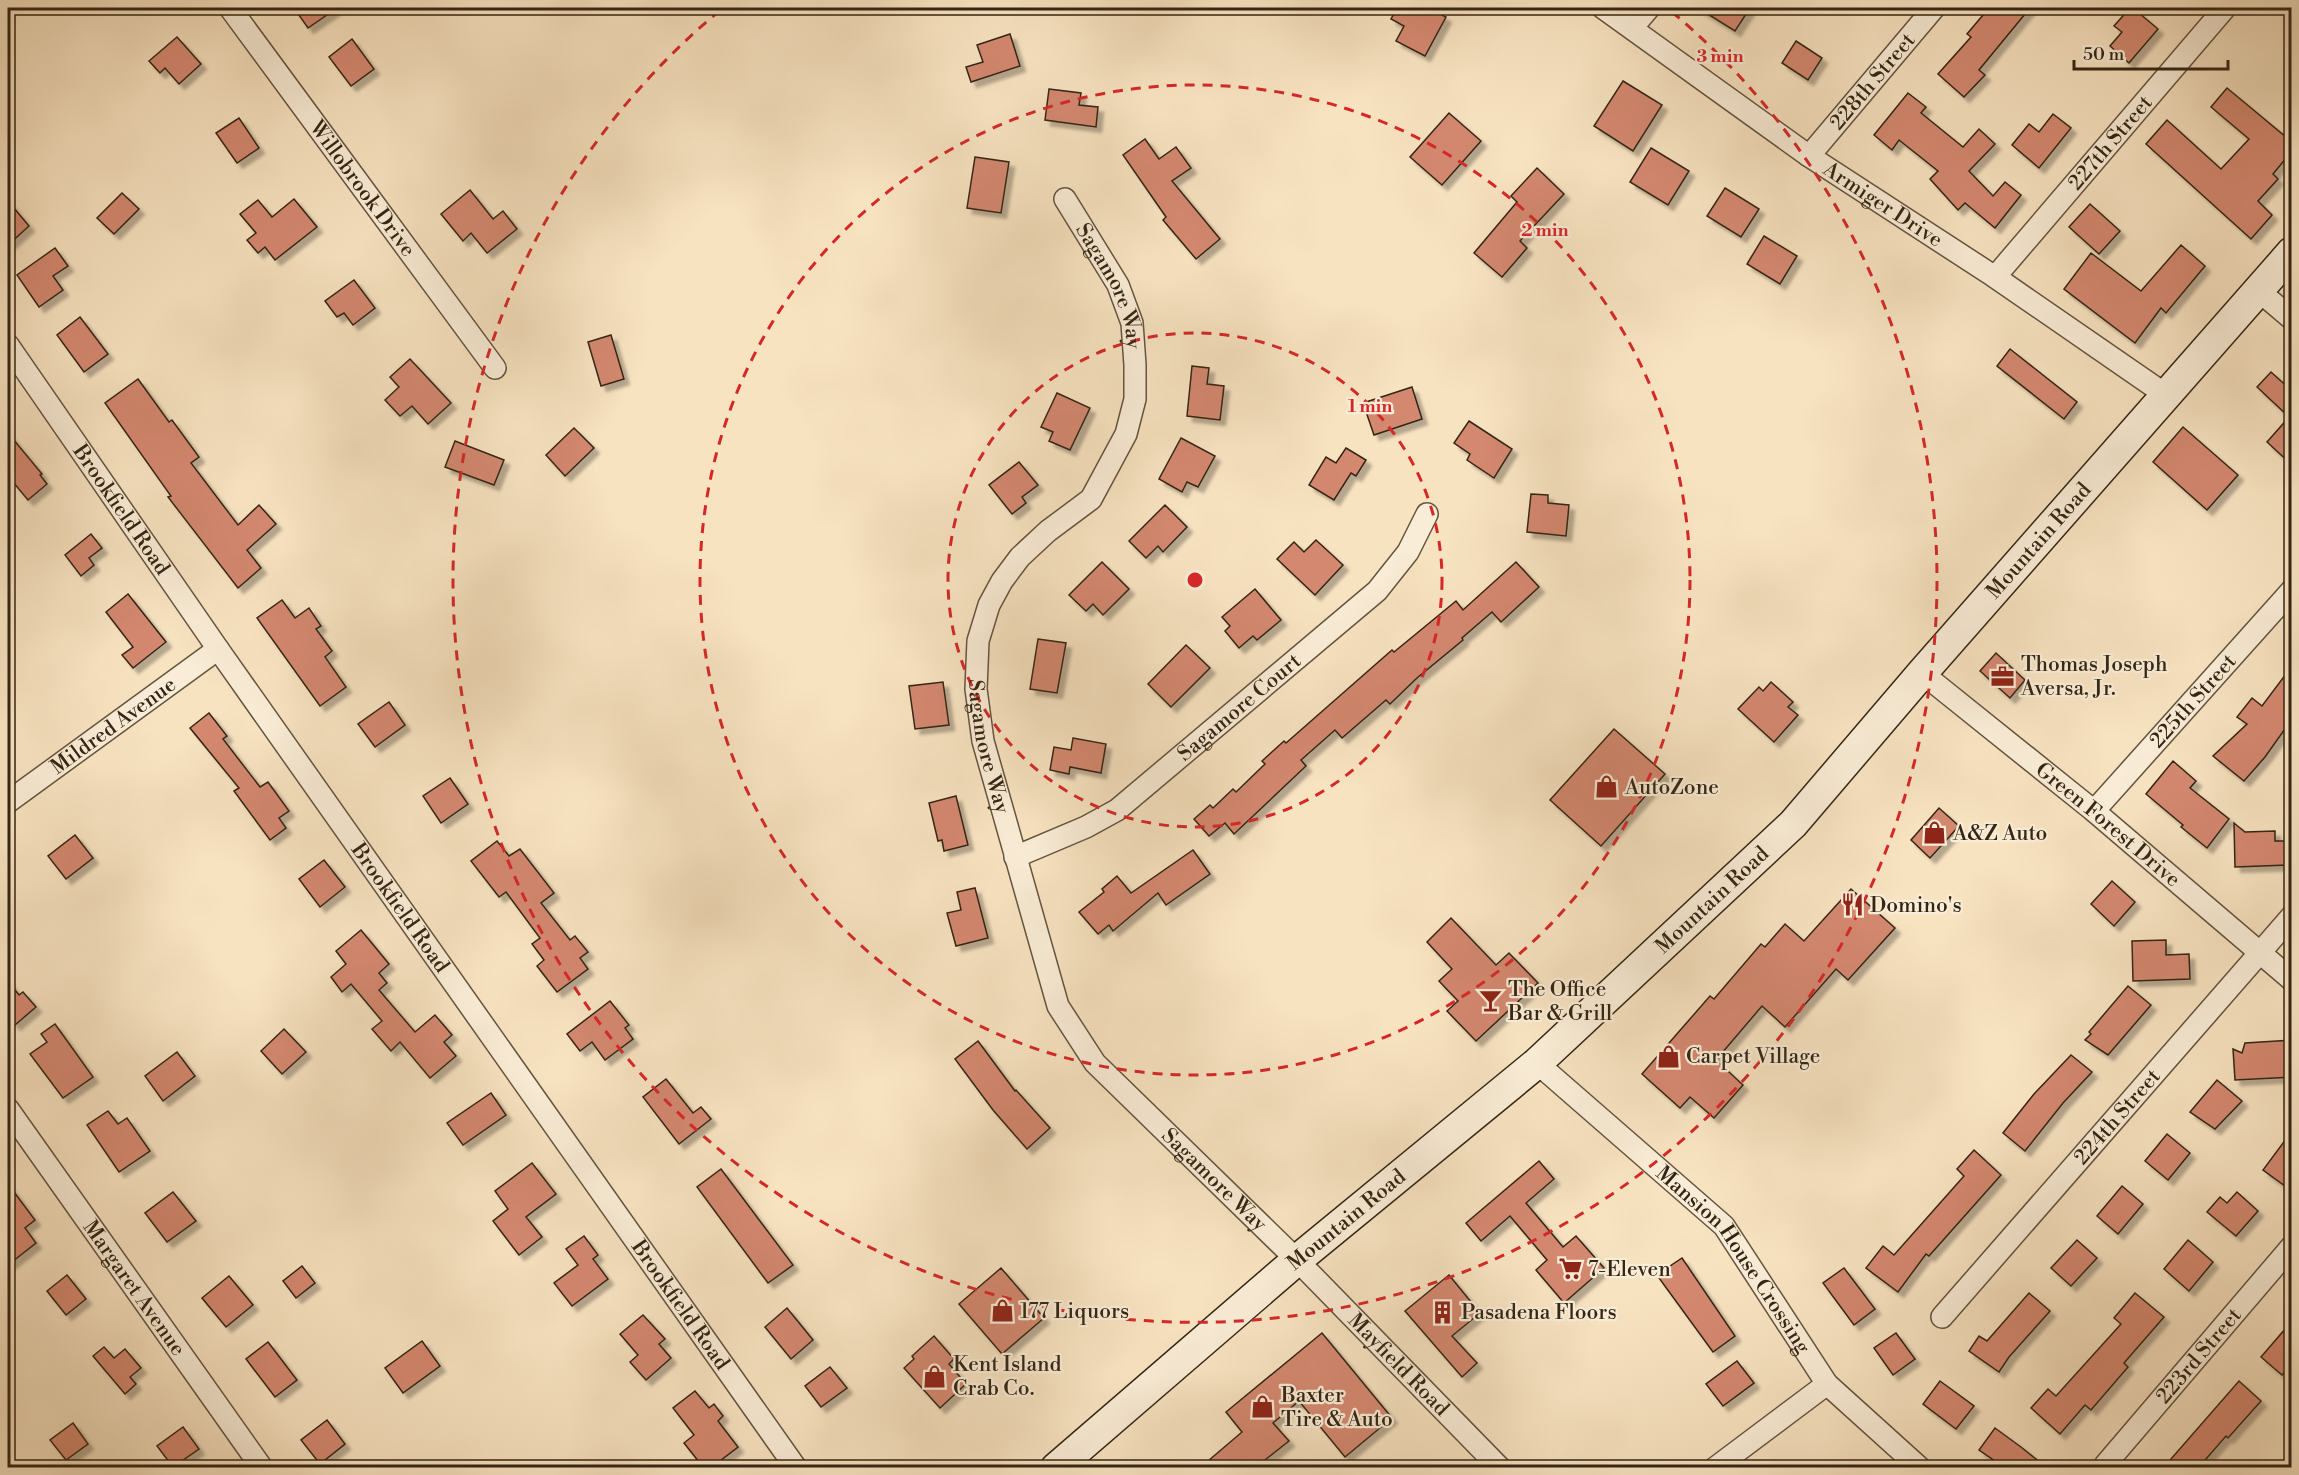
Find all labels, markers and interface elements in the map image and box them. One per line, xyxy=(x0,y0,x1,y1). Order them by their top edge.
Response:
street label: 228th Street xyxy=(1825,28,1922,135)
scale bar xyxy=(2074,33,2228,71)
text: 50 m xyxy=(2083,43,2125,66)
text: 3 min xyxy=(1697,45,1743,68)
street label: 227th Street xyxy=(2063,90,2159,196)
street label: Willobrook Drive xyxy=(303,115,421,262)
street label: Armiger Drive xyxy=(1817,156,1947,253)
street label: Sagamore Way xyxy=(1069,219,1146,351)
text: 2 min xyxy=(1521,219,1569,242)
text: 1 min xyxy=(1348,395,1392,418)
street label: Brookfield Road xyxy=(66,439,175,580)
street label: Mountain Road xyxy=(1981,478,2097,605)
centre of rings xyxy=(1185,570,1205,590)
street label: Sagamore Court xyxy=(1173,648,1307,767)
street label: 225th Street xyxy=(2145,649,2243,754)
place label: Thomas Joseph Aversa, Jr. xyxy=(2020,652,2168,702)
office icon: Thomas Joseph Aversa, Jr. xyxy=(1990,663,2016,689)
street label: Mildred Avenue xyxy=(46,672,181,781)
street label: Sagamore Way xyxy=(962,679,1015,817)
street label: Green Forest Drive xyxy=(2030,757,2185,893)
shop icon: AutoZone xyxy=(1594,774,1620,800)
place label: AutoZone xyxy=(1624,775,1719,801)
shop icon: A&Z Auto xyxy=(1922,820,1948,846)
place label: A&Z Auto xyxy=(1952,821,2047,847)
street label: Brookfield Road xyxy=(344,837,454,978)
street label: Mountain Road xyxy=(1650,841,1775,960)
restaurant icon: Domino's xyxy=(1839,892,1865,918)
place label: Domino's xyxy=(1870,893,1962,919)
place label: The Office Bar & Grill xyxy=(1507,977,1612,1027)
bar icon: The Office Bar & Grill xyxy=(1477,988,1503,1014)
shop icon: Carpet Village xyxy=(1655,1043,1681,1069)
place label: Carpet Village xyxy=(1686,1044,1820,1070)
street label: 224th Street xyxy=(2069,1064,2167,1170)
street label: Sagamore Way xyxy=(1156,1123,1272,1238)
street label: Mansion House Crossing xyxy=(1650,1161,1816,1359)
street label: Mountain Road xyxy=(1282,1164,1412,1277)
street label: Margaret Avenue xyxy=(77,1215,191,1361)
street label: Brookfield Road xyxy=(625,1234,735,1375)
supermarket icon: 7-Eleven xyxy=(1557,1256,1583,1282)
place label: 7-Eleven xyxy=(1588,1257,1671,1283)
shop icon: 177 Liquors xyxy=(989,1298,1015,1324)
place label: 177 Liquors xyxy=(1020,1299,1129,1325)
building icon: Pasadena Floors xyxy=(1430,1299,1456,1325)
place label: Pasadena Floors xyxy=(1461,1300,1617,1326)
street label: 223rd Street xyxy=(2151,1302,2248,1409)
street label: Mayfield Road xyxy=(1342,1308,1454,1422)
place label: Kent Island Crab Co. xyxy=(953,1352,1062,1402)
shop icon: Kent Island Crab Co. xyxy=(922,1363,948,1389)
place label: Baxter Tire & Auto xyxy=(1280,1383,1393,1433)
shop icon: Baxter Tire & Auto xyxy=(1250,1394,1276,1420)

